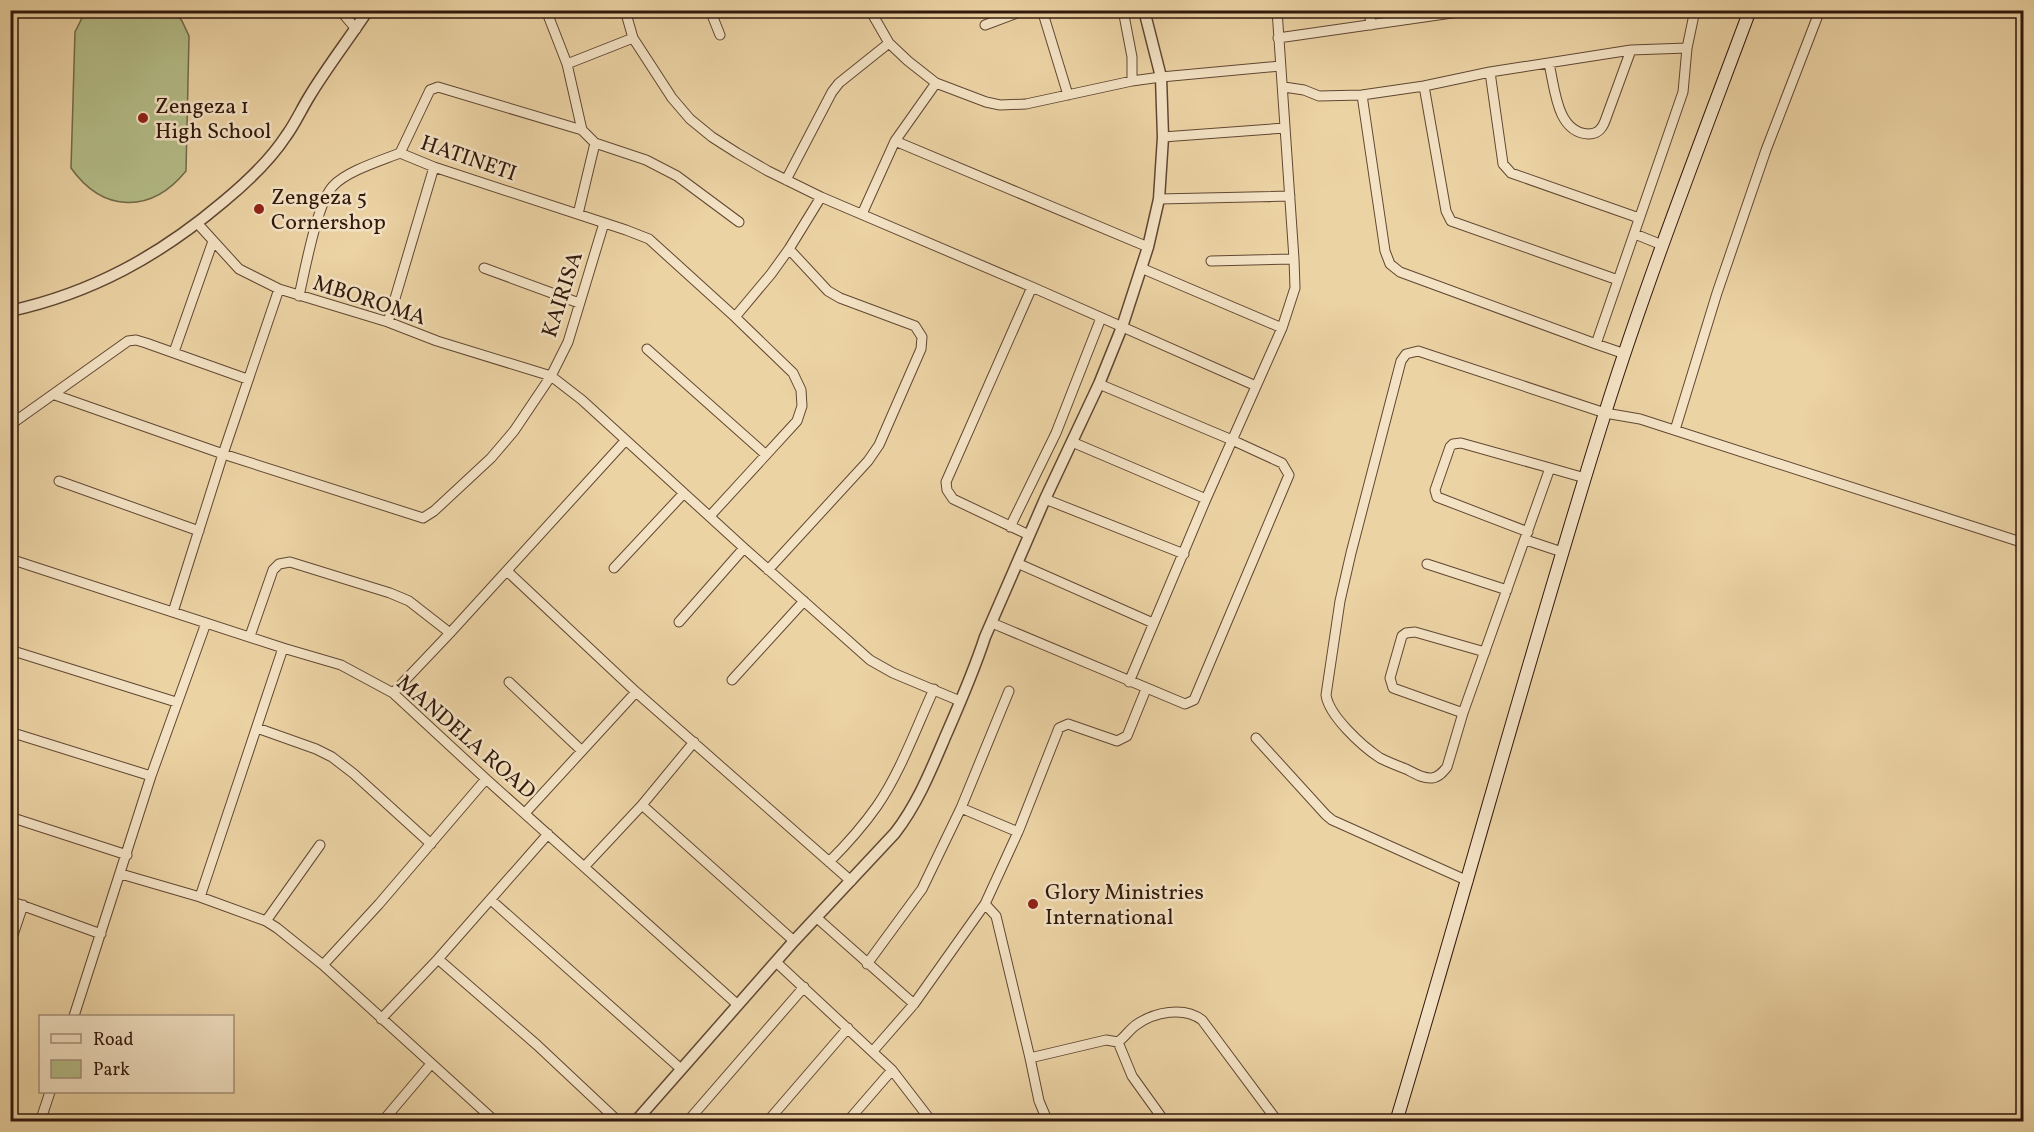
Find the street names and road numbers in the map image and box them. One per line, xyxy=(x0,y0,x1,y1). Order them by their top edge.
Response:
street label: HATINETI xyxy=(416,128,520,190)
street label: KAIRISA xyxy=(535,248,592,342)
street label: MBOROMA xyxy=(309,269,430,334)
street label: MANDELA ROAD xyxy=(389,668,542,807)

